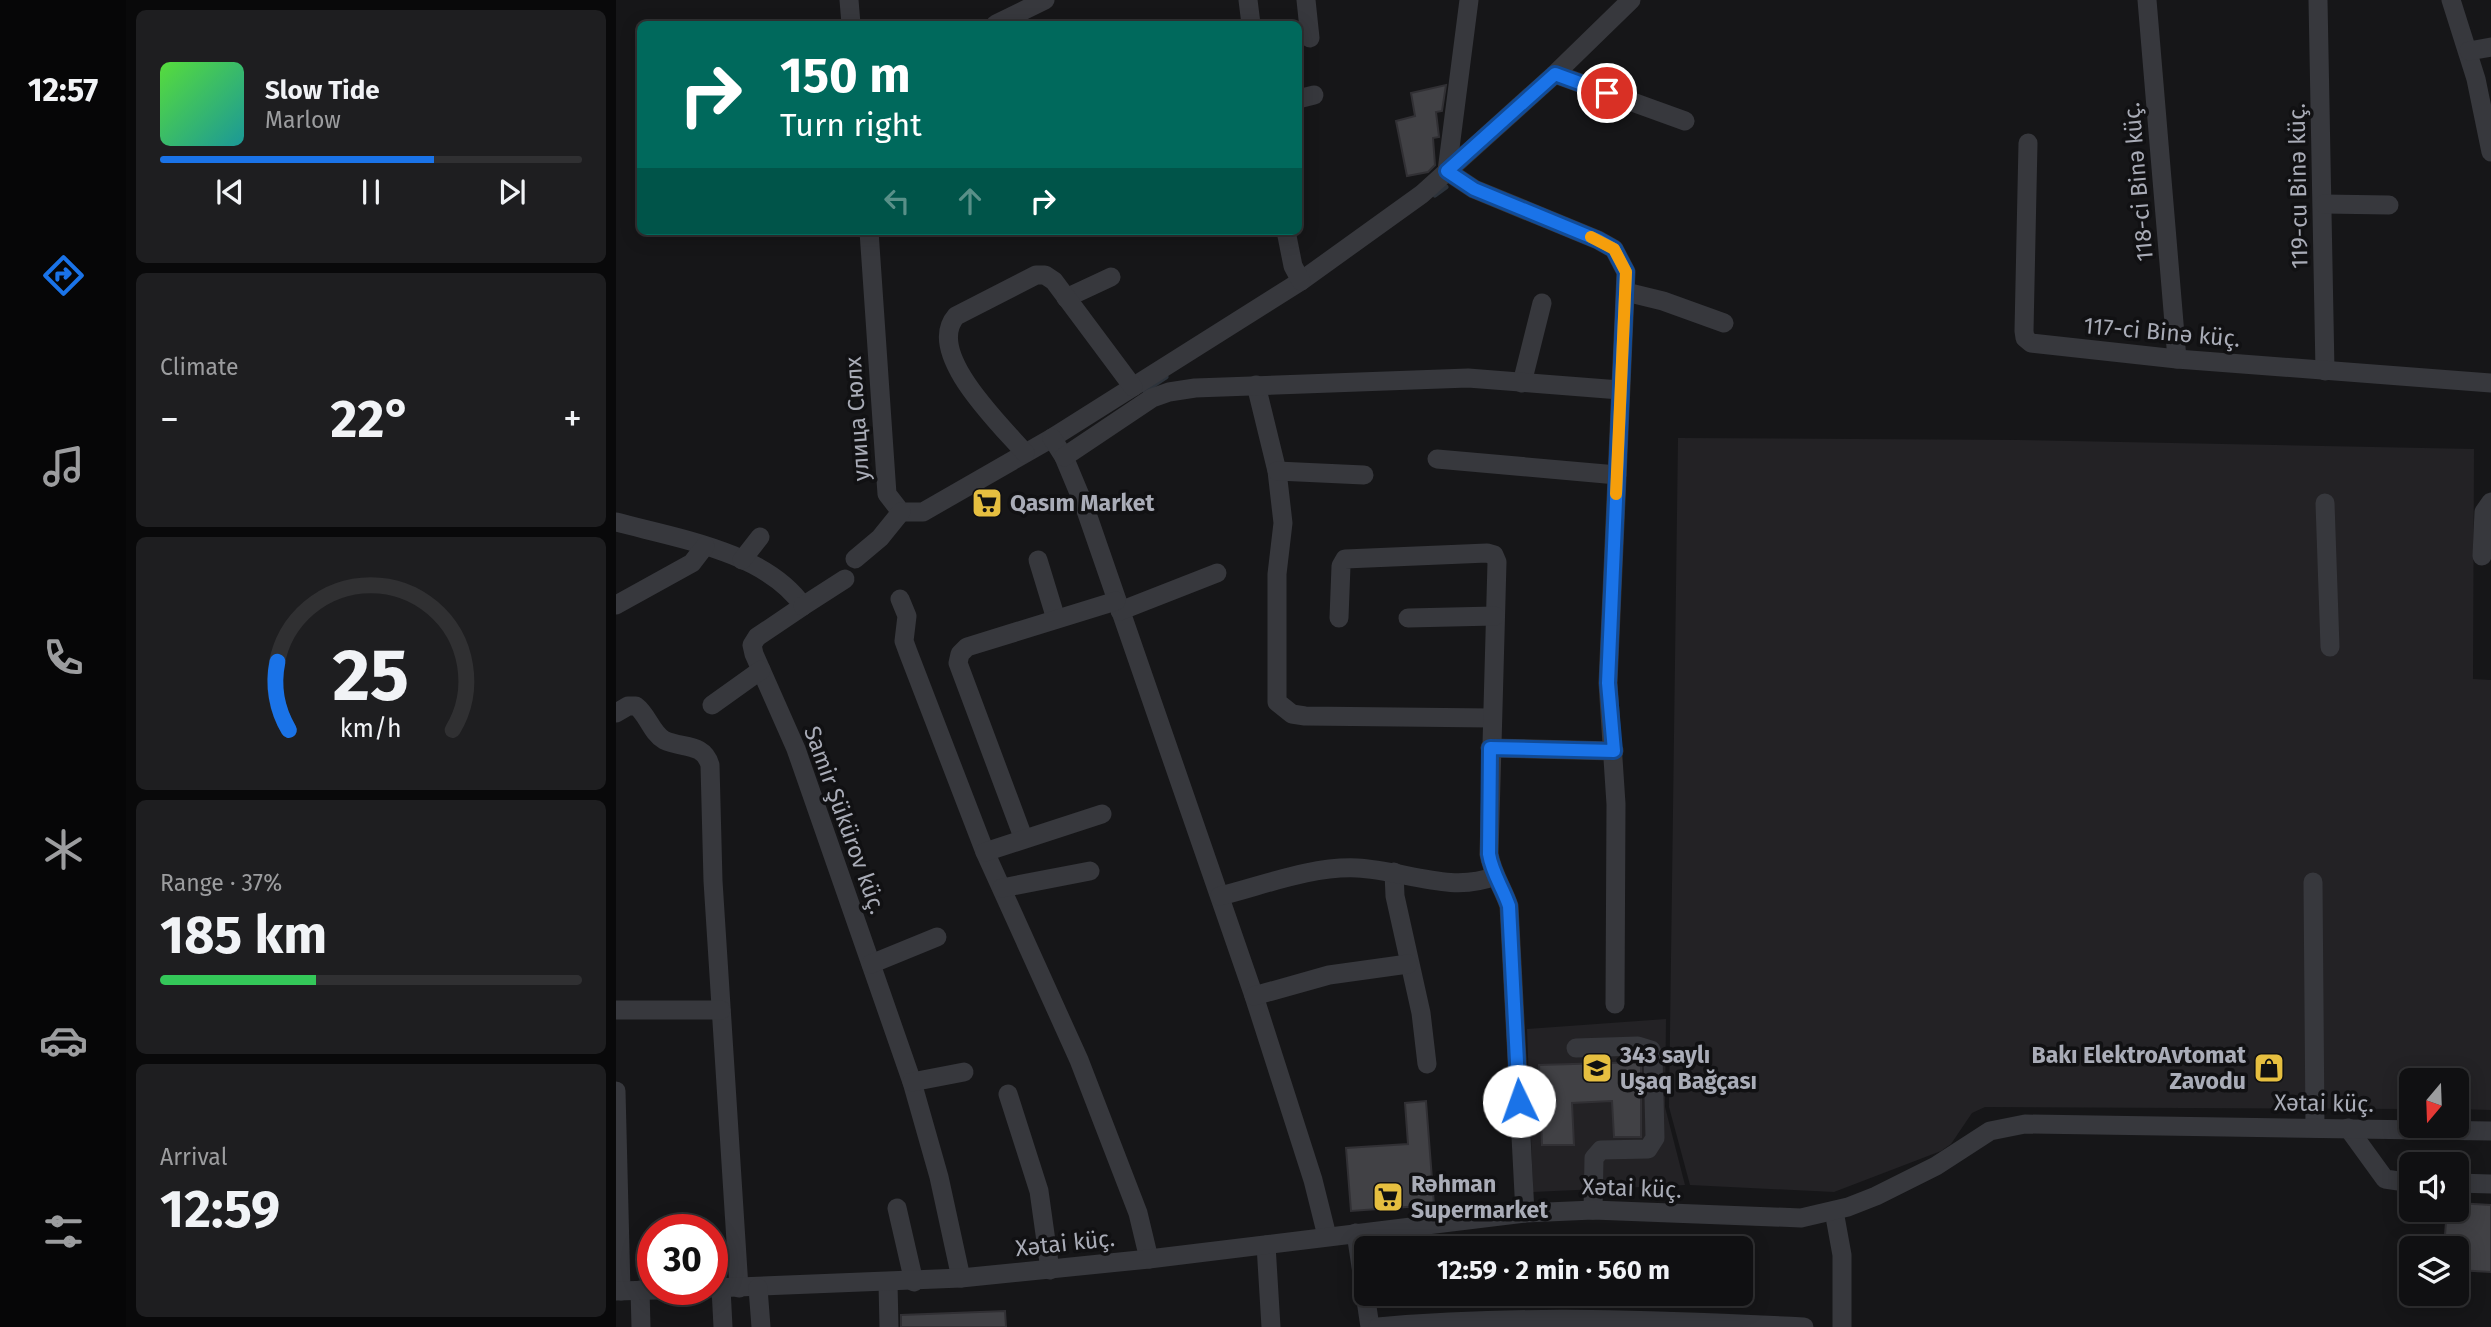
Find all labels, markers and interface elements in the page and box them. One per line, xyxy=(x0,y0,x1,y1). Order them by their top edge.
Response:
text: 150 m xyxy=(780,46,911,105)
icon: right xyxy=(665,49,756,140)
pin xyxy=(1577,63,1637,123)
text: 12:57 xyxy=(28,71,98,109)
icon: arrive xyxy=(1588,74,1626,112)
text: Slow Tide xyxy=(265,75,380,106)
street label: 118-ci Binə küç. xyxy=(2117,101,2159,263)
street label: 119-cu Binə küç. xyxy=(2283,103,2313,269)
text: Marlow xyxy=(265,106,341,134)
text: Turn right xyxy=(780,106,922,144)
icon: previous xyxy=(211,173,249,211)
icon: pause xyxy=(352,173,390,211)
icon: next xyxy=(493,173,531,211)
icon: left xyxy=(878,182,916,220)
icon: ahead xyxy=(951,182,989,220)
icon: right xyxy=(1024,182,1062,220)
icon: directions xyxy=(39,251,88,300)
street label: 117-ci Binə küç. xyxy=(2082,311,2242,353)
text: Climate xyxy=(160,353,239,381)
street label: улица Сюлх xyxy=(839,355,875,482)
text: 22° xyxy=(331,388,411,451)
text: − xyxy=(160,396,179,442)
text: + xyxy=(563,396,582,442)
icon: music xyxy=(39,442,88,491)
supermarket icon: Qasım Market xyxy=(970,486,1004,520)
place label: Qasım Market xyxy=(1010,489,1155,517)
text: 25 xyxy=(333,632,409,719)
icon: phone xyxy=(39,633,88,682)
text: km/h xyxy=(340,713,402,743)
street label: Samir Şükürov küç. xyxy=(798,722,892,918)
icon: climate xyxy=(39,825,88,874)
text: Range · 37% xyxy=(160,869,282,897)
text: 185 km xyxy=(160,904,327,967)
icon: car xyxy=(39,1016,88,1065)
place label: 343 saylı Uşaq Bağçası xyxy=(1619,1041,1757,1096)
place label: Bakı ElektroAvtomat Zavodu xyxy=(2032,1041,2247,1095)
school or university icon: 343 saylı Uşaq Bağçası xyxy=(1580,1051,1614,1085)
shop icon: Bakı ElektroAvtomat Zavodu xyxy=(2252,1051,2286,1085)
position arrow xyxy=(1482,1064,1556,1138)
north arrow xyxy=(2399,1068,2469,1138)
map controls xyxy=(2399,1068,2469,1306)
street label: Xətai küç. xyxy=(2274,1088,2374,1118)
text: Arrival xyxy=(160,1143,227,1171)
button: sound xyxy=(2399,1152,2469,1222)
place label: Rəhman Supermarket xyxy=(1411,1170,1549,1224)
street label: Xətai küç. xyxy=(1582,1172,1682,1204)
text: 12:59 xyxy=(160,1178,280,1241)
supermarket icon: Rəhman Supermarket xyxy=(1371,1180,1405,1214)
icon: filters xyxy=(39,1207,88,1256)
speed limit sign: 30 xyxy=(637,1214,728,1305)
street label: Xətai küç. xyxy=(1014,1224,1116,1262)
button: layers xyxy=(2399,1236,2469,1306)
text: 12:59 · 2 min · 560 m xyxy=(1437,1255,1670,1286)

